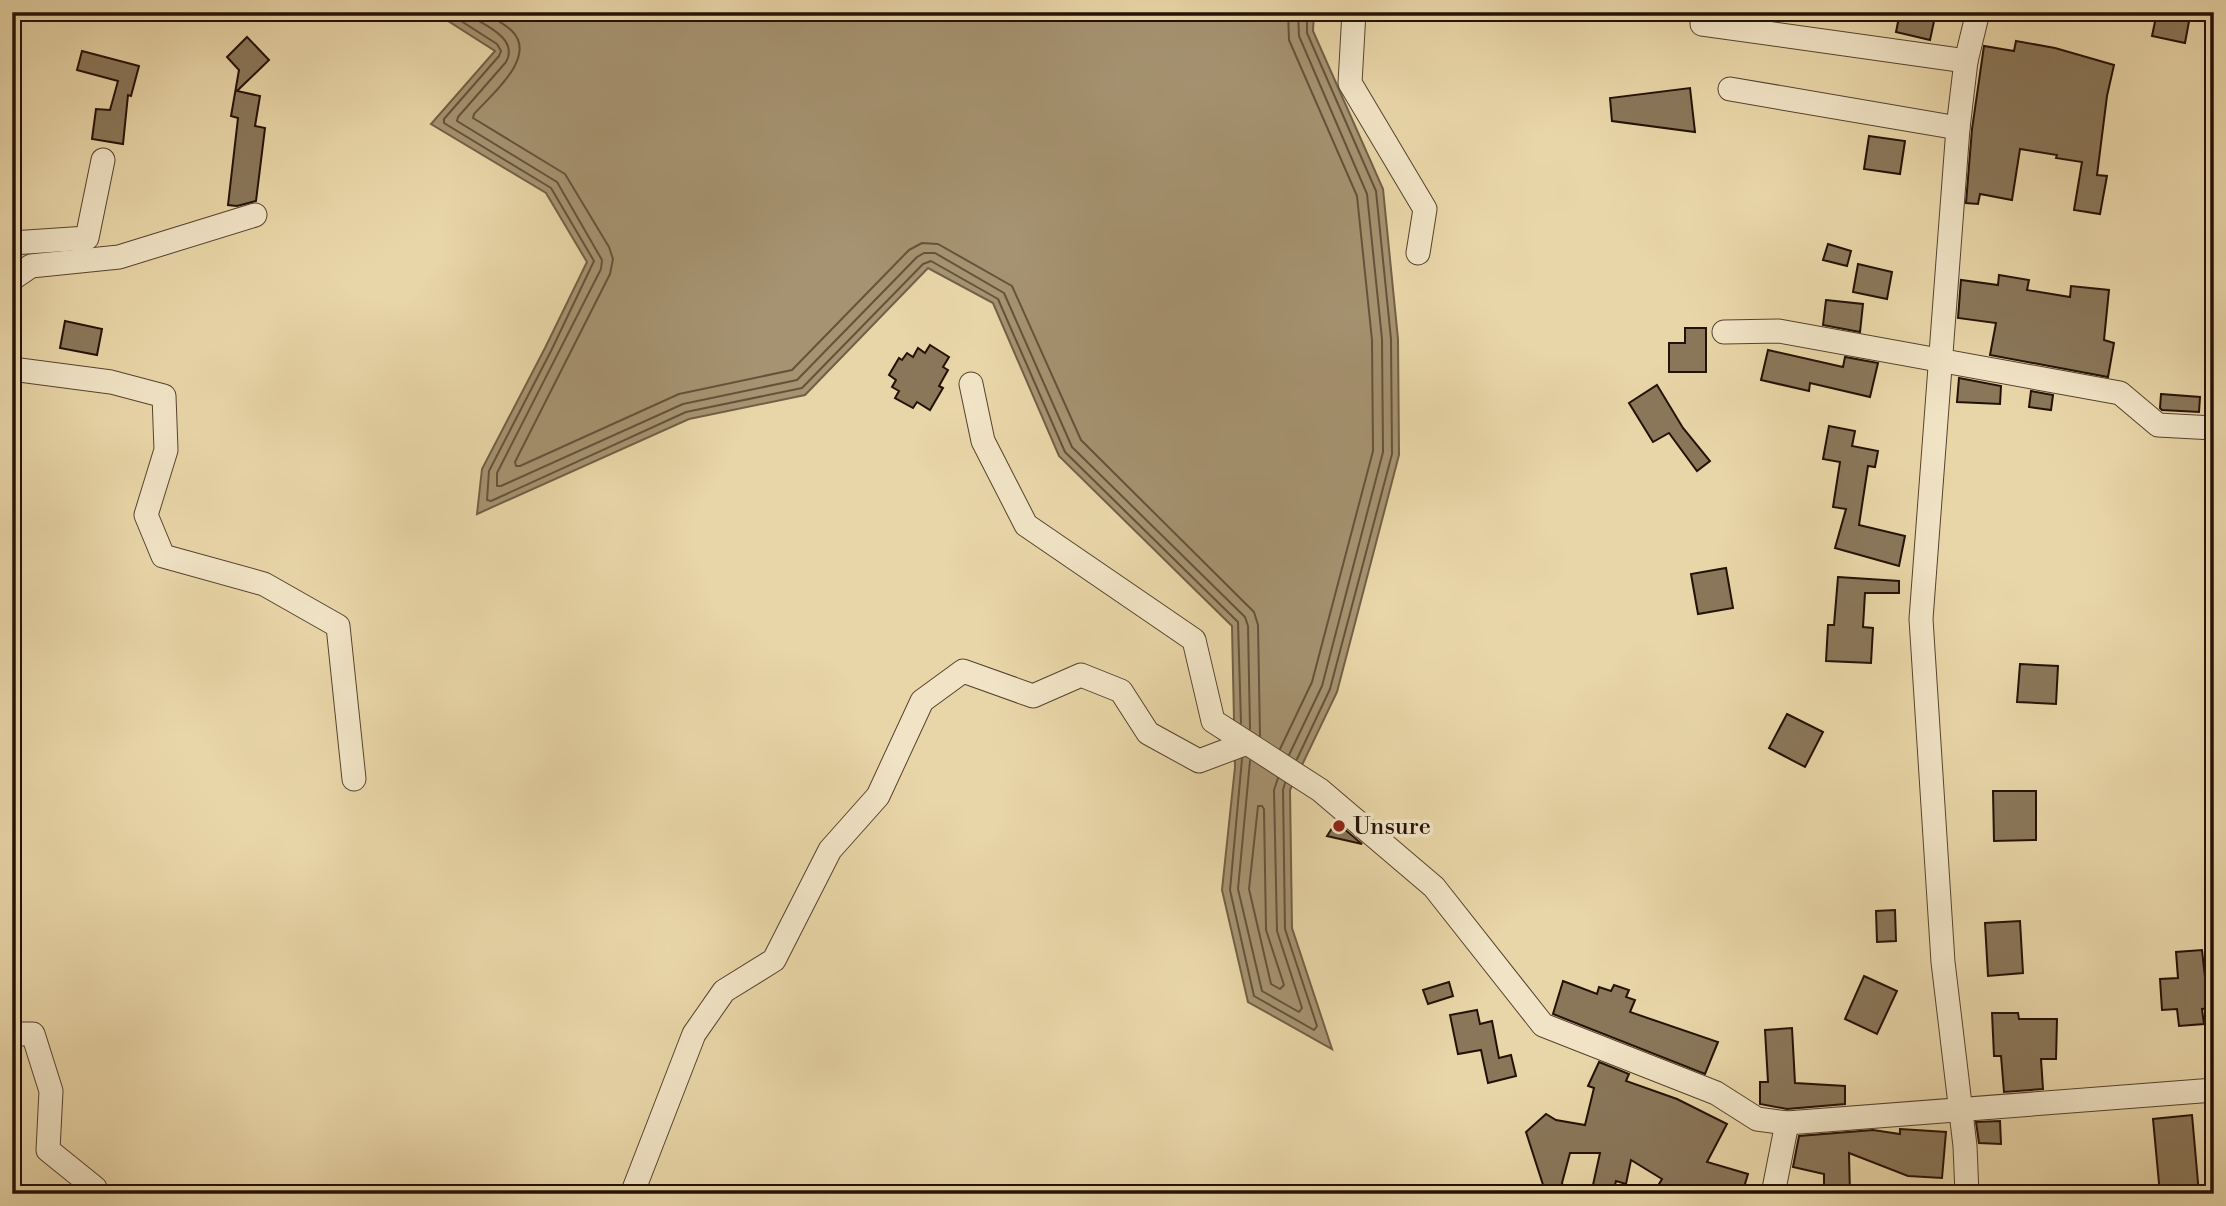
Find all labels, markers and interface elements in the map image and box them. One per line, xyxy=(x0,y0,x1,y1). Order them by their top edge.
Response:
place label: Unsure xyxy=(1353,812,1431,842)
marker: Unsure xyxy=(1331,818,1347,834)

